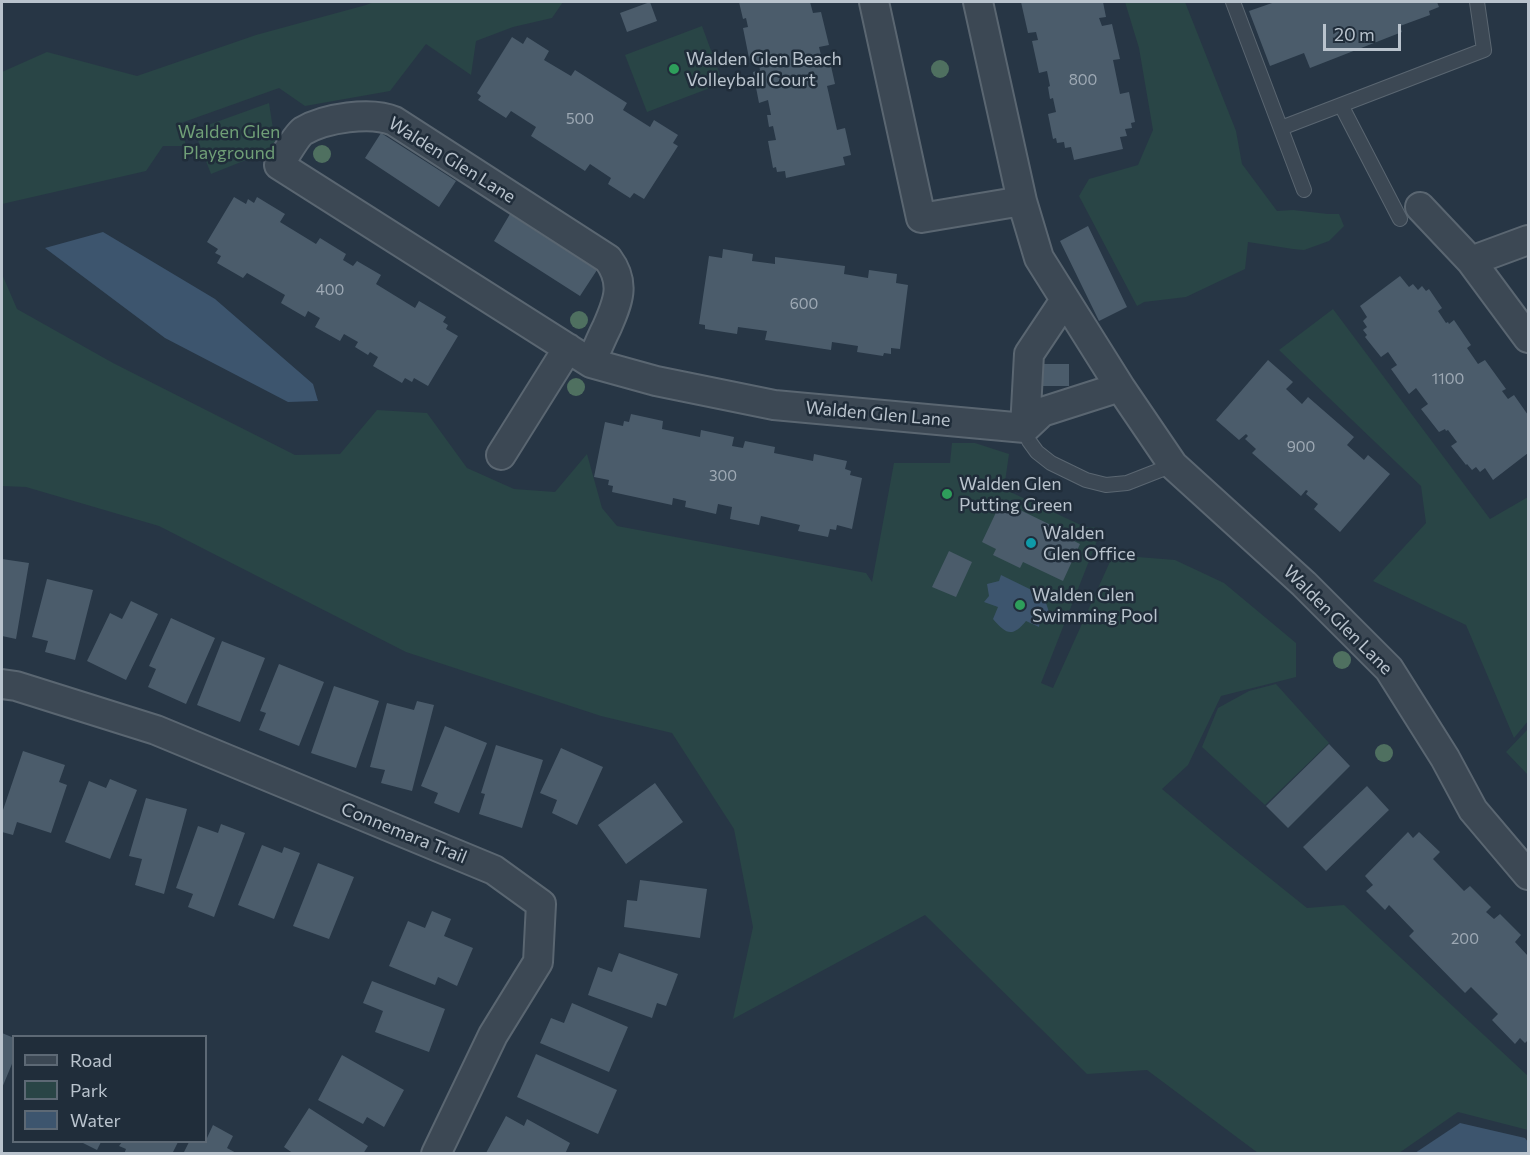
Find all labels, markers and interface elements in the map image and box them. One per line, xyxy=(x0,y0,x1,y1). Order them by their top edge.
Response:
scale bar xyxy=(1326,12,1404,50)
text: 20 m xyxy=(1334,23,1375,45)
place label: Walden Glen Beach Volleyball Court xyxy=(686,48,842,90)
marker: Walden Glen Beach Volleyball Court xyxy=(667,62,681,76)
house number: 800 xyxy=(1069,71,1097,89)
house number: 500 xyxy=(566,110,594,128)
street label: Walden Glen Lane xyxy=(385,112,519,208)
park label: Walden Glen Playground xyxy=(178,121,280,164)
house number: 400 xyxy=(316,281,344,299)
house number: 600 xyxy=(790,295,818,313)
house number: 1100 xyxy=(1432,370,1464,388)
street label: Walden Glen Lane xyxy=(805,397,951,431)
house number: 900 xyxy=(1287,438,1315,456)
house number: 300 xyxy=(709,467,737,485)
place label: Walden Glen Putting Green xyxy=(959,473,1073,516)
marker: Walden Glen Putting Green xyxy=(940,487,954,501)
place label: Walden Glen Office xyxy=(1043,522,1136,564)
marker: Walden Glen Office xyxy=(1024,536,1038,550)
street label: Walden Glen Lane xyxy=(1279,561,1397,679)
place label: Walden Glen Swimming Pool xyxy=(1032,584,1158,626)
marker: Walden Glen Swimming Pool xyxy=(1013,598,1027,612)
street label: Connemara Trail xyxy=(338,798,470,868)
house number: 200 xyxy=(1451,930,1479,948)
legend xyxy=(12,1035,207,1143)
text: Road xyxy=(70,1049,112,1071)
text: Park xyxy=(70,1079,108,1101)
text: Water xyxy=(70,1109,121,1131)

